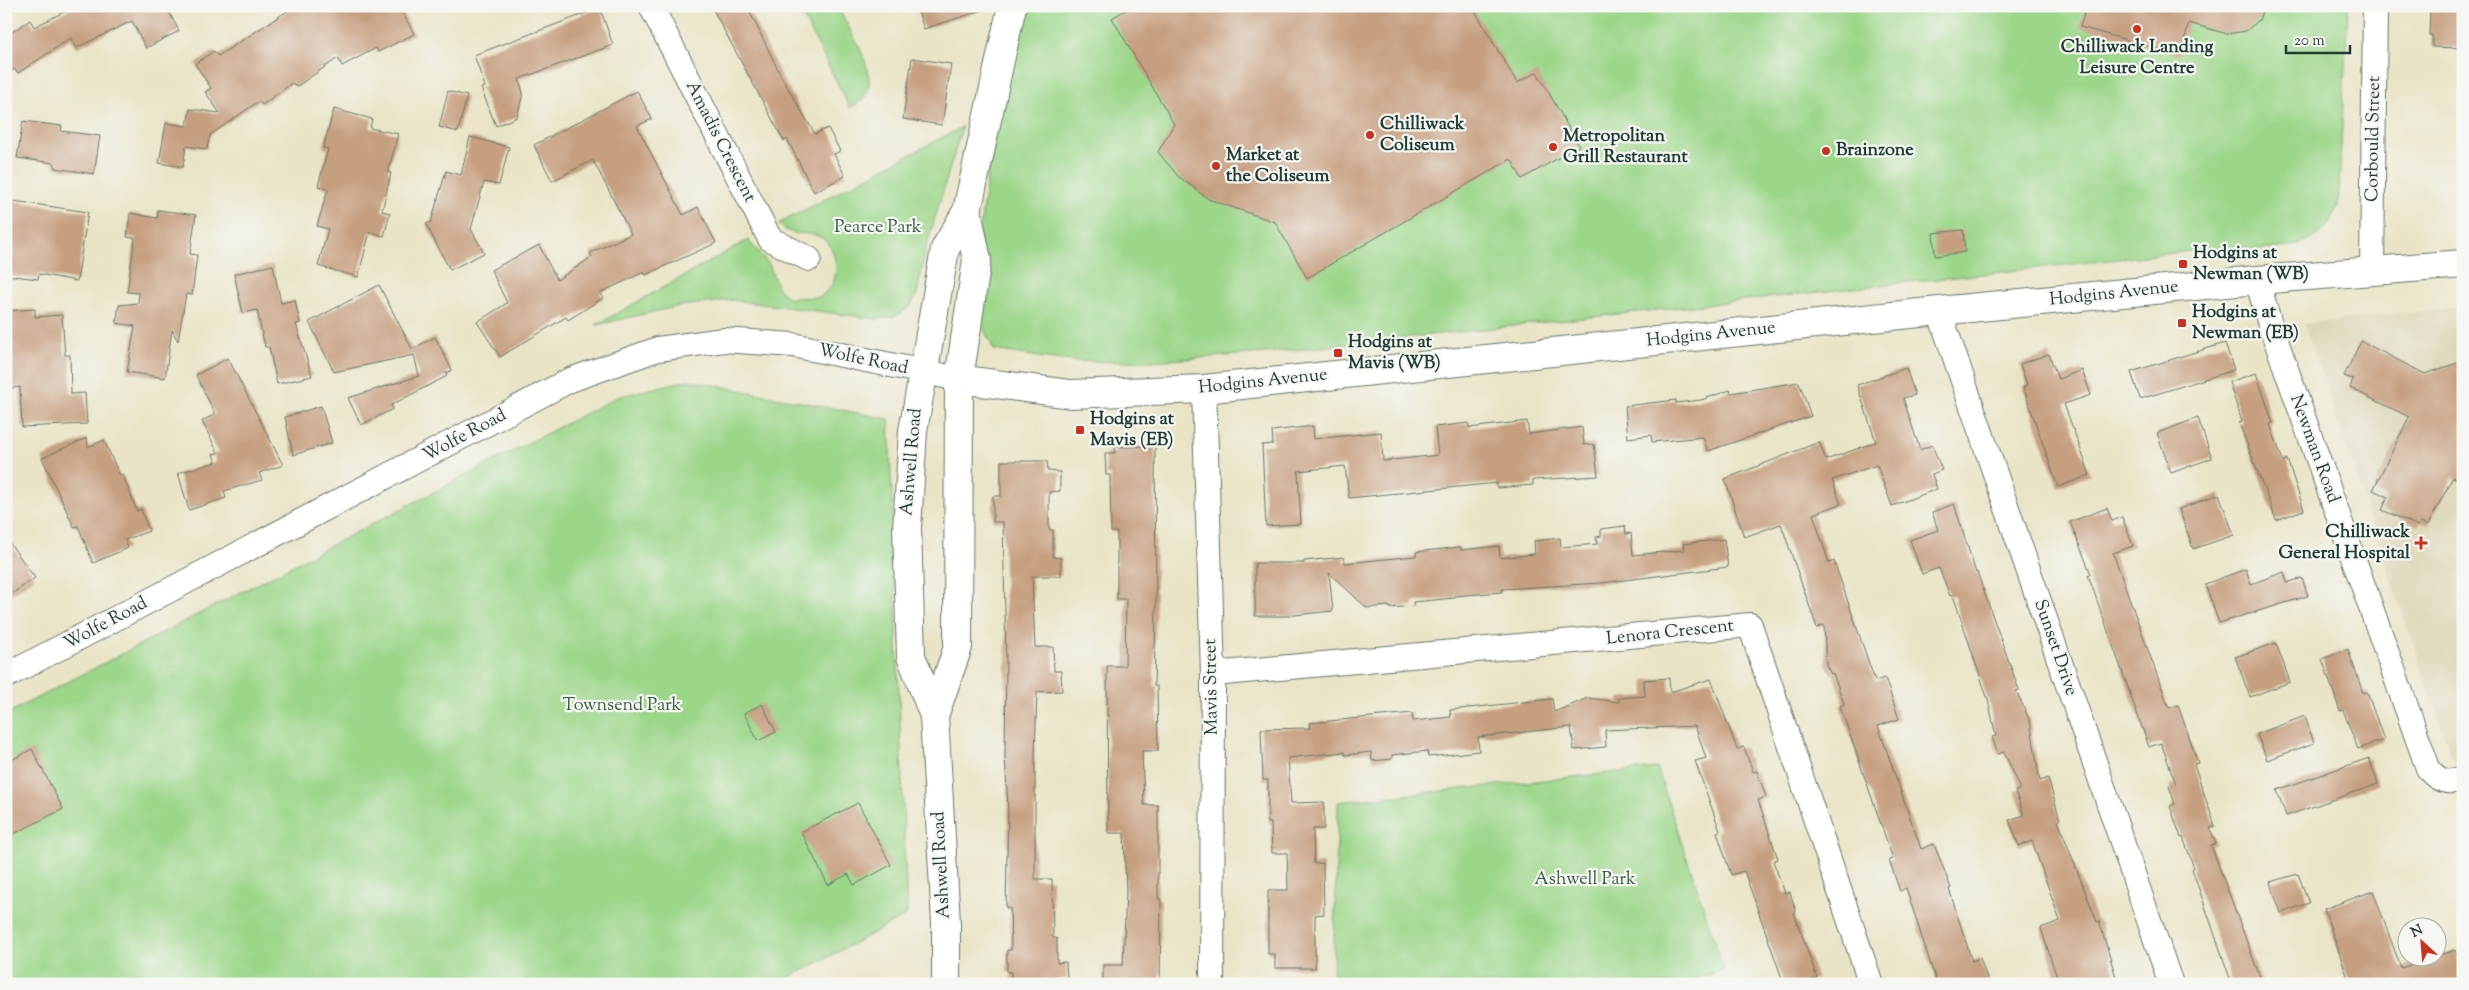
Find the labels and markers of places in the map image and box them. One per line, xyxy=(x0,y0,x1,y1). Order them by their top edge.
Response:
marker: Chilliwack Landing Leisure Centre xyxy=(2131,23,2143,35)
place label: Chilliwack Landing Leisure Centre xyxy=(2061,35,2214,82)
place label: Chilliwack Coliseum xyxy=(1380,112,1465,159)
place label: Metropolitan Grill Restaurant xyxy=(1563,124,1688,171)
marker: Chilliwack Coliseum xyxy=(1364,129,1376,141)
place label: Brainzone xyxy=(1836,138,1914,164)
marker: Metropolitan Grill Restaurant xyxy=(1547,141,1559,153)
place label: Market at the Coliseum xyxy=(1226,143,1329,190)
marker: Brainzone xyxy=(1820,145,1832,157)
marker: Market at the Coliseum xyxy=(1210,160,1222,172)
place label: Hodgins at Newman (WB) xyxy=(2193,241,2309,288)
marker: Hodgins at Newman (WB) xyxy=(2177,258,2189,270)
place label: Hodgins at Newman (EB) xyxy=(2192,300,2299,347)
marker: Hodgins at Newman (EB) xyxy=(2176,317,2188,329)
place label: Hodgins at Mavis (WB) xyxy=(1348,330,1441,377)
marker: Hodgins at Mavis (WB) xyxy=(1332,347,1344,359)
place label: Hodgins at Mavis (EB) xyxy=(1090,407,1175,454)
marker: Hodgins at Mavis (EB) xyxy=(1074,424,1086,436)
place label: Chilliwack General Hospital xyxy=(2278,520,2411,567)
marker: Chilliwack General Hospital xyxy=(2414,536,2428,550)

